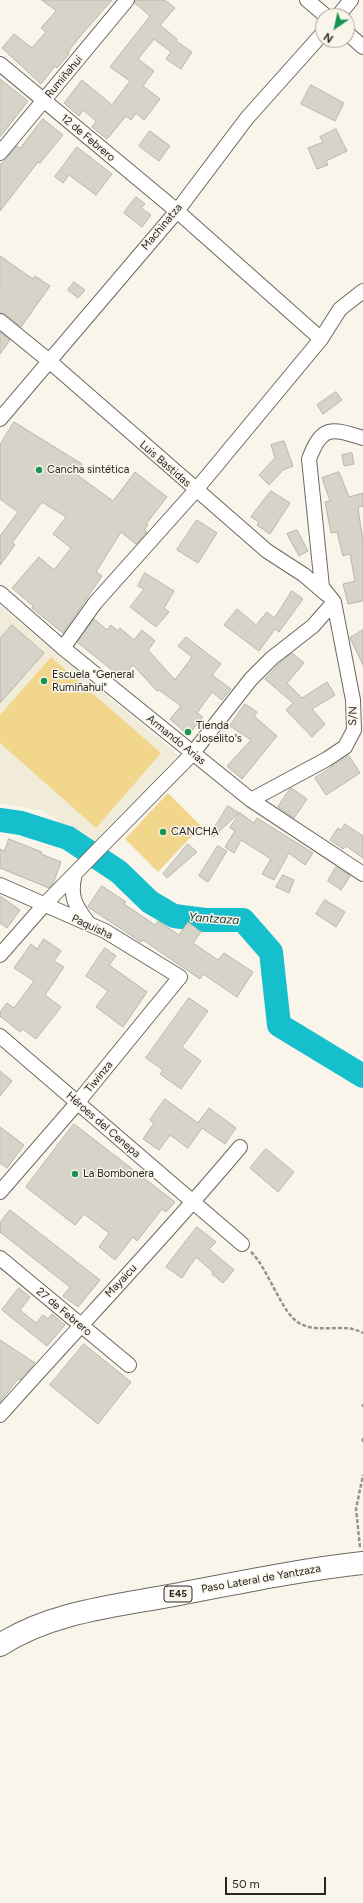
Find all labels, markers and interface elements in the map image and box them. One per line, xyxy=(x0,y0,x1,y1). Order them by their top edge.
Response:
north arrow xyxy=(315,8,355,48)
text: N xyxy=(321,30,336,45)
street label: Rumiñahui xyxy=(42,53,86,101)
street label: 12 de Febrero xyxy=(58,111,118,165)
street label: Machinatza xyxy=(139,201,185,253)
street label: Luis Bastidas xyxy=(137,438,193,490)
place label: Cancha sintética xyxy=(47,463,129,477)
marker: Cancha sintética xyxy=(34,465,44,475)
place label: Escuela "General Rumiñahui" xyxy=(52,668,134,694)
marker: Escuela "General Rumiñahui" xyxy=(39,676,49,686)
street label: S/N xyxy=(346,706,360,726)
street label: Armando Arias xyxy=(144,712,208,768)
place label: Tienda Joselito's xyxy=(196,719,242,745)
marker: Tienda Joselito's xyxy=(183,727,193,737)
place label: CANCHA xyxy=(171,825,219,839)
marker: CANCHA xyxy=(158,827,168,837)
water label: Yantzaza xyxy=(188,910,240,928)
street label: Paquisha xyxy=(69,912,115,942)
street label: Tiwinza xyxy=(82,1058,116,1096)
street label: Héroes del Cenepa xyxy=(63,1089,143,1161)
place label: La Bombonera xyxy=(83,1167,154,1181)
marker: La Bombonera xyxy=(70,1169,80,1179)
street label: Mayaicu xyxy=(102,1262,140,1300)
street label: 27 de Febrero xyxy=(34,1285,94,1339)
street label: Paso Lateral de Yantzaza xyxy=(200,1562,322,1596)
road number: E45 xyxy=(164,1586,192,1602)
scale bar xyxy=(227,1869,328,1895)
text: 50 m xyxy=(232,1877,260,1891)

